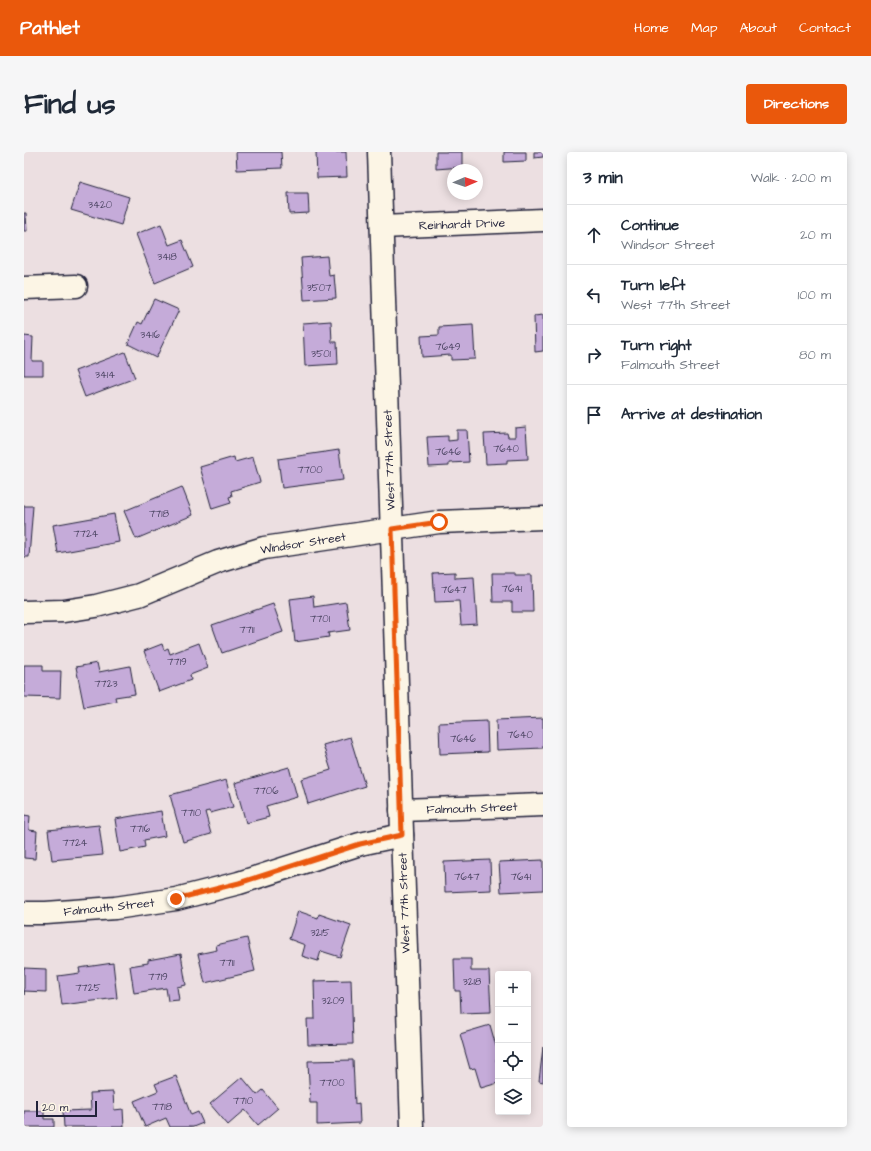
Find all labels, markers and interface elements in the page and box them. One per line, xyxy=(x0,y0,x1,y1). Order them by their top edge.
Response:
text: Pathlet xyxy=(20,15,80,42)
text: Home xyxy=(634,18,669,38)
text: Map xyxy=(691,18,717,38)
text: About xyxy=(739,18,777,38)
text: Contact xyxy=(799,18,851,38)
button: Directions xyxy=(746,84,847,124)
text: Find us xyxy=(24,85,115,124)
north arrow xyxy=(447,164,483,200)
text: 3 min xyxy=(583,166,623,190)
text: Walk · 200 m xyxy=(751,169,831,187)
house number: 3420 xyxy=(88,198,112,212)
street label: Reinhardt Drive xyxy=(419,214,506,235)
text: Continue xyxy=(621,215,679,236)
icon: ahead xyxy=(583,224,605,246)
text: 20 m xyxy=(800,226,831,244)
text: Windsor Street xyxy=(621,236,715,254)
house number: 3418 xyxy=(157,250,177,264)
text: Turn left xyxy=(621,275,685,296)
house number: 3507 xyxy=(307,281,331,295)
icon: left xyxy=(583,284,605,306)
text: 100 m xyxy=(798,286,831,304)
text: West 77th Street xyxy=(621,296,730,314)
house number: 3416 xyxy=(140,328,160,342)
text: Turn right xyxy=(621,335,692,356)
house number: 7649 xyxy=(436,340,461,354)
icon: right xyxy=(583,344,605,366)
text: 80 m xyxy=(799,346,831,364)
house number: 3501 xyxy=(311,347,332,361)
text: Falmouth Street xyxy=(621,356,720,374)
house number: 3414 xyxy=(95,368,115,382)
icon: arrive xyxy=(583,404,605,426)
text: Arrive at destination xyxy=(621,404,762,425)
street label: West 77th Street xyxy=(379,409,400,511)
house number: 7640 xyxy=(493,442,519,456)
house number: 7646 xyxy=(435,445,461,459)
house number: 7700 xyxy=(298,463,322,477)
house number: 7718 xyxy=(149,507,170,521)
route start xyxy=(430,513,448,531)
house number: 7724 xyxy=(74,527,99,541)
street label: Windsor Street xyxy=(259,528,347,559)
house number: 7641 xyxy=(502,582,523,596)
house number: 7647 xyxy=(441,583,467,597)
house number: 7701 xyxy=(310,612,331,626)
house number: 7711 xyxy=(240,623,255,637)
house number: 7719 xyxy=(167,655,187,669)
house number: 7723 xyxy=(94,677,118,691)
house number: 7640 xyxy=(507,728,533,742)
house number: 7646 xyxy=(450,732,476,746)
house number: 7706 xyxy=(254,784,279,798)
street label: Falmouth Street xyxy=(426,798,518,819)
house number: 7710 xyxy=(181,806,201,820)
house number: 7716 xyxy=(130,822,151,836)
house number: 7724 xyxy=(63,836,88,850)
street label: West 77th Street xyxy=(394,852,415,954)
house number: 7647 xyxy=(454,870,480,884)
house number: 7641 xyxy=(511,870,532,884)
route end xyxy=(167,890,185,908)
street label: Falmouth Street xyxy=(63,894,155,921)
house number: 3215 xyxy=(310,926,330,940)
house number: 7711 xyxy=(220,956,235,970)
house number: 7719 xyxy=(148,970,168,984)
map controls xyxy=(495,971,531,1115)
button: + xyxy=(495,971,531,1007)
house number: 3218 xyxy=(463,975,482,989)
house number: 7725 xyxy=(75,981,101,995)
house number: 3209 xyxy=(322,994,345,1008)
button: − xyxy=(495,1007,531,1043)
button: locate xyxy=(495,1043,531,1079)
house number: 7700 xyxy=(320,1076,344,1090)
button: layers xyxy=(495,1079,531,1115)
house number: 7710 xyxy=(233,1094,253,1108)
scale bar xyxy=(36,1099,97,1118)
text: 20 m xyxy=(42,1100,68,1115)
house number: 7718 xyxy=(152,1100,173,1114)

